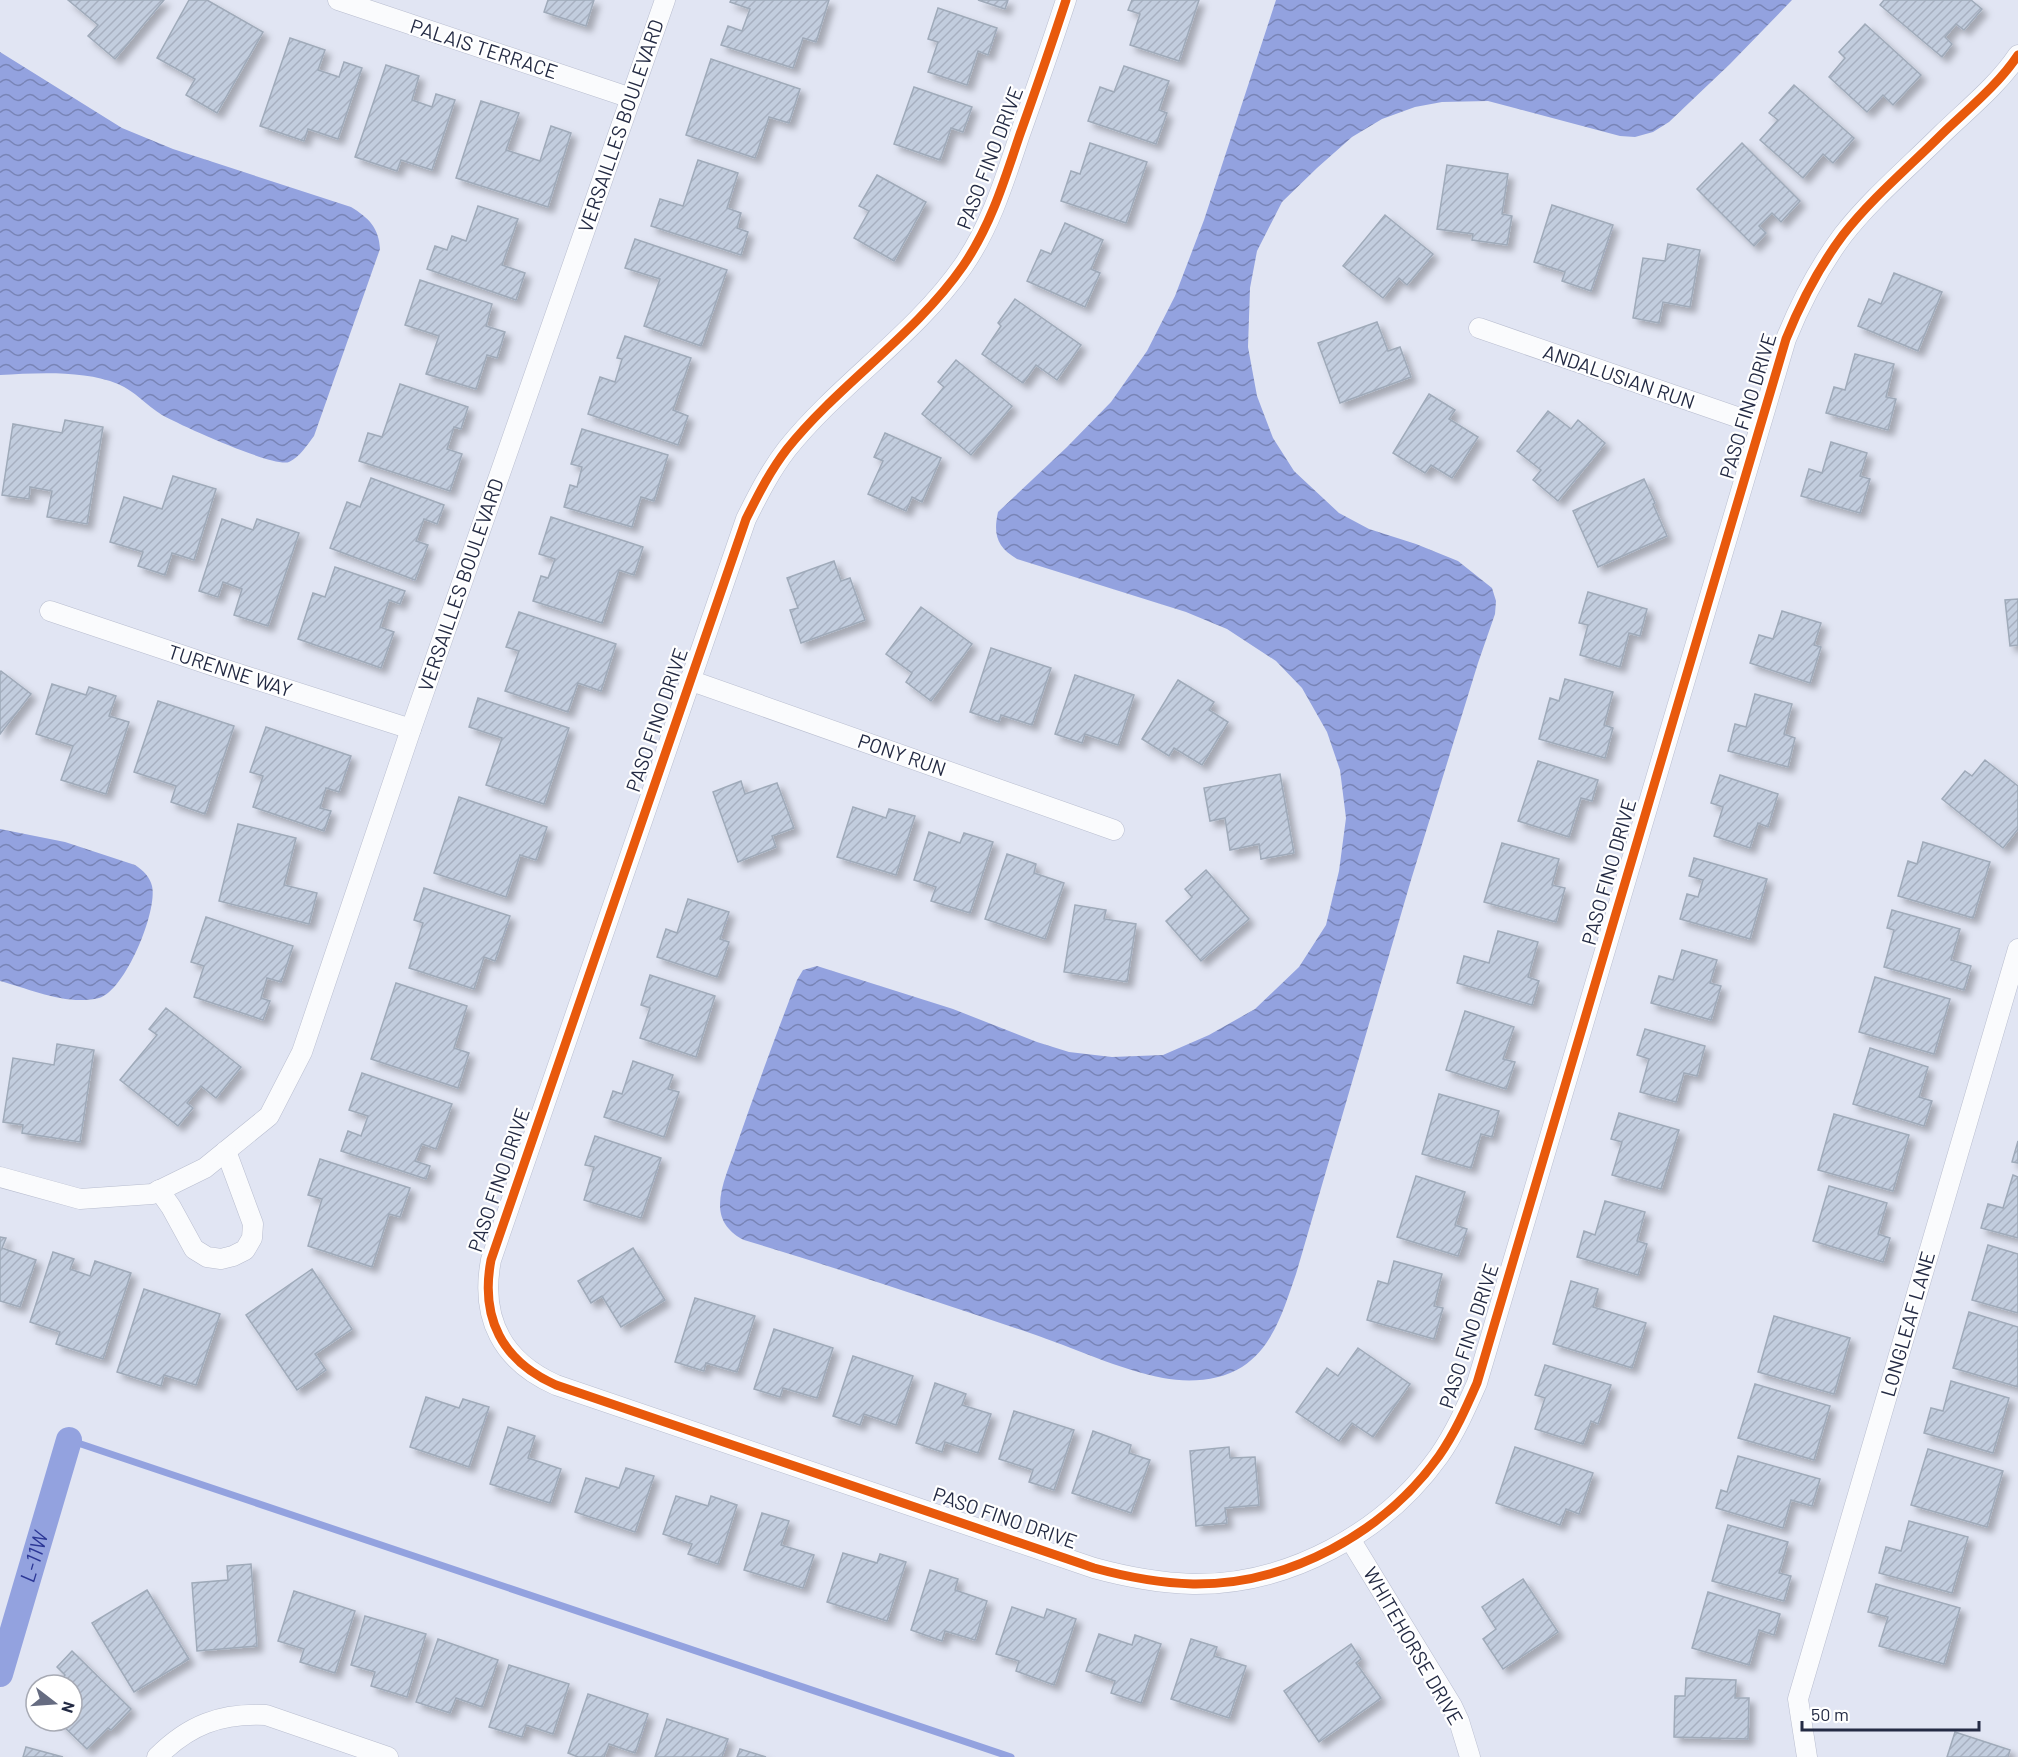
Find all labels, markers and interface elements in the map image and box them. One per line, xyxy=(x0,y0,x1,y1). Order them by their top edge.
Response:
street label: PALAIS TERRACE xyxy=(408,13,561,83)
street label: VERSAILLES BOULEVARD xyxy=(572,16,668,235)
street label: PASO FINO DRIVE xyxy=(951,83,1027,232)
street label: PASO FINO DRIVE xyxy=(1714,330,1781,481)
street label: ANDALUSIAN RUN xyxy=(1540,339,1698,413)
street label: VERSAILLES BOULEVARD xyxy=(412,475,508,694)
street label: TURENNE WAY xyxy=(165,639,295,701)
street label: PASO FINO DRIVE xyxy=(620,644,692,795)
street label: PONY RUN xyxy=(855,728,950,780)
street label: PASO FINO DRIVE xyxy=(1576,796,1640,948)
street label: PASO FINO DRIVE xyxy=(462,1104,534,1255)
street label: LONGLEAF LANE xyxy=(1875,1248,1939,1399)
street label: PASO FINO DRIVE xyxy=(1433,1260,1503,1411)
street label: PASO FINO DRIVE xyxy=(930,1481,1081,1553)
water label: L-11W xyxy=(14,1527,53,1585)
street label: WHITEHORSE DRIVE xyxy=(1359,1562,1469,1729)
north arrow xyxy=(24,1673,84,1733)
scale bar xyxy=(1802,1694,1979,1732)
text: N xyxy=(58,1700,79,1715)
text: 50 m xyxy=(1811,1703,1849,1725)

